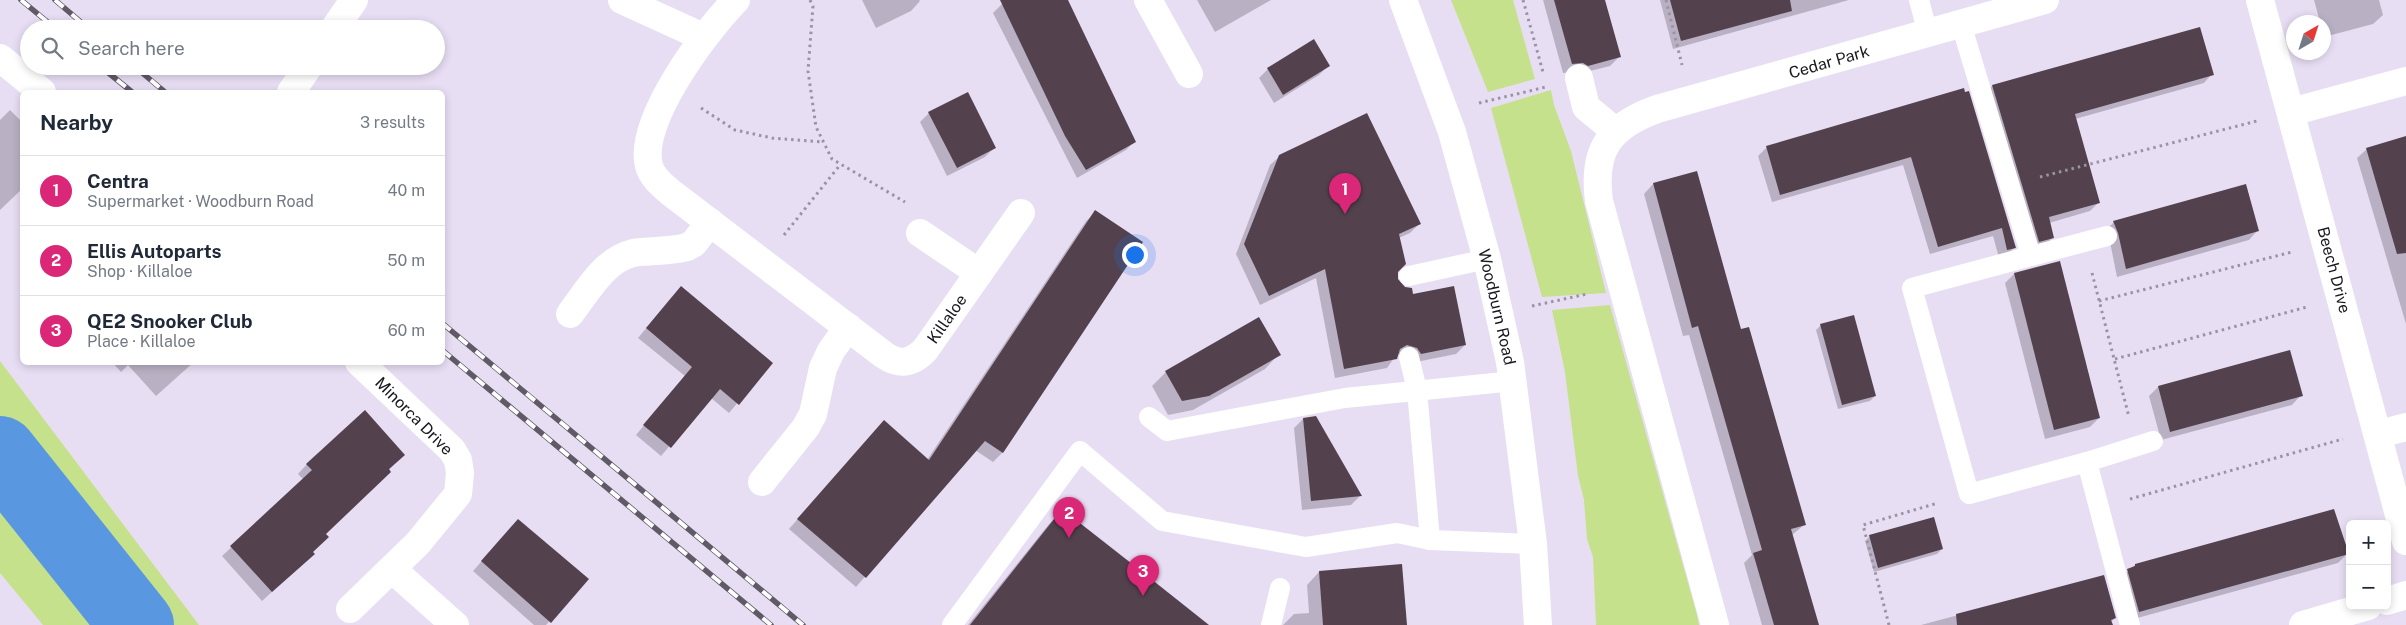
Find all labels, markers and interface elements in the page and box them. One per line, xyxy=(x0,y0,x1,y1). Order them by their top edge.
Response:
north arrow xyxy=(2286,15,2331,60)
search box xyxy=(20,20,445,75)
icon: search xyxy=(38,34,66,62)
text: Search here xyxy=(78,37,185,59)
street label: Cedar Park xyxy=(1787,41,1871,83)
text: Nearby xyxy=(40,110,113,135)
text: 3 results xyxy=(360,113,425,132)
text: Centra xyxy=(87,170,149,192)
pin: 1 xyxy=(1329,173,1361,214)
text: 1 xyxy=(53,181,59,200)
text: 40 m xyxy=(387,181,425,200)
text: Supermarket · Woodburn Road xyxy=(87,192,314,211)
street label: Beech Drive xyxy=(2313,225,2355,315)
text: Ellis Autoparts xyxy=(87,240,222,262)
your location xyxy=(1122,242,1148,268)
street label: Woodburn Road xyxy=(1474,247,1520,367)
text: 2 xyxy=(51,251,61,270)
text: 50 m xyxy=(387,251,425,270)
text: Shop · Killaloe xyxy=(87,262,193,281)
street label: Killaloe xyxy=(923,291,971,347)
text: QE2 Snooker Club xyxy=(87,310,253,332)
text: 3 xyxy=(51,321,61,340)
text: 60 m xyxy=(388,321,425,340)
text: Place · Killaloe xyxy=(87,332,196,351)
street label: Minorca Drive xyxy=(371,373,457,459)
pin: 2 xyxy=(1053,497,1085,538)
map controls xyxy=(2346,520,2391,610)
button: + xyxy=(2346,520,2391,565)
pin: 3 xyxy=(1127,555,1159,596)
button: − xyxy=(2346,565,2391,610)

